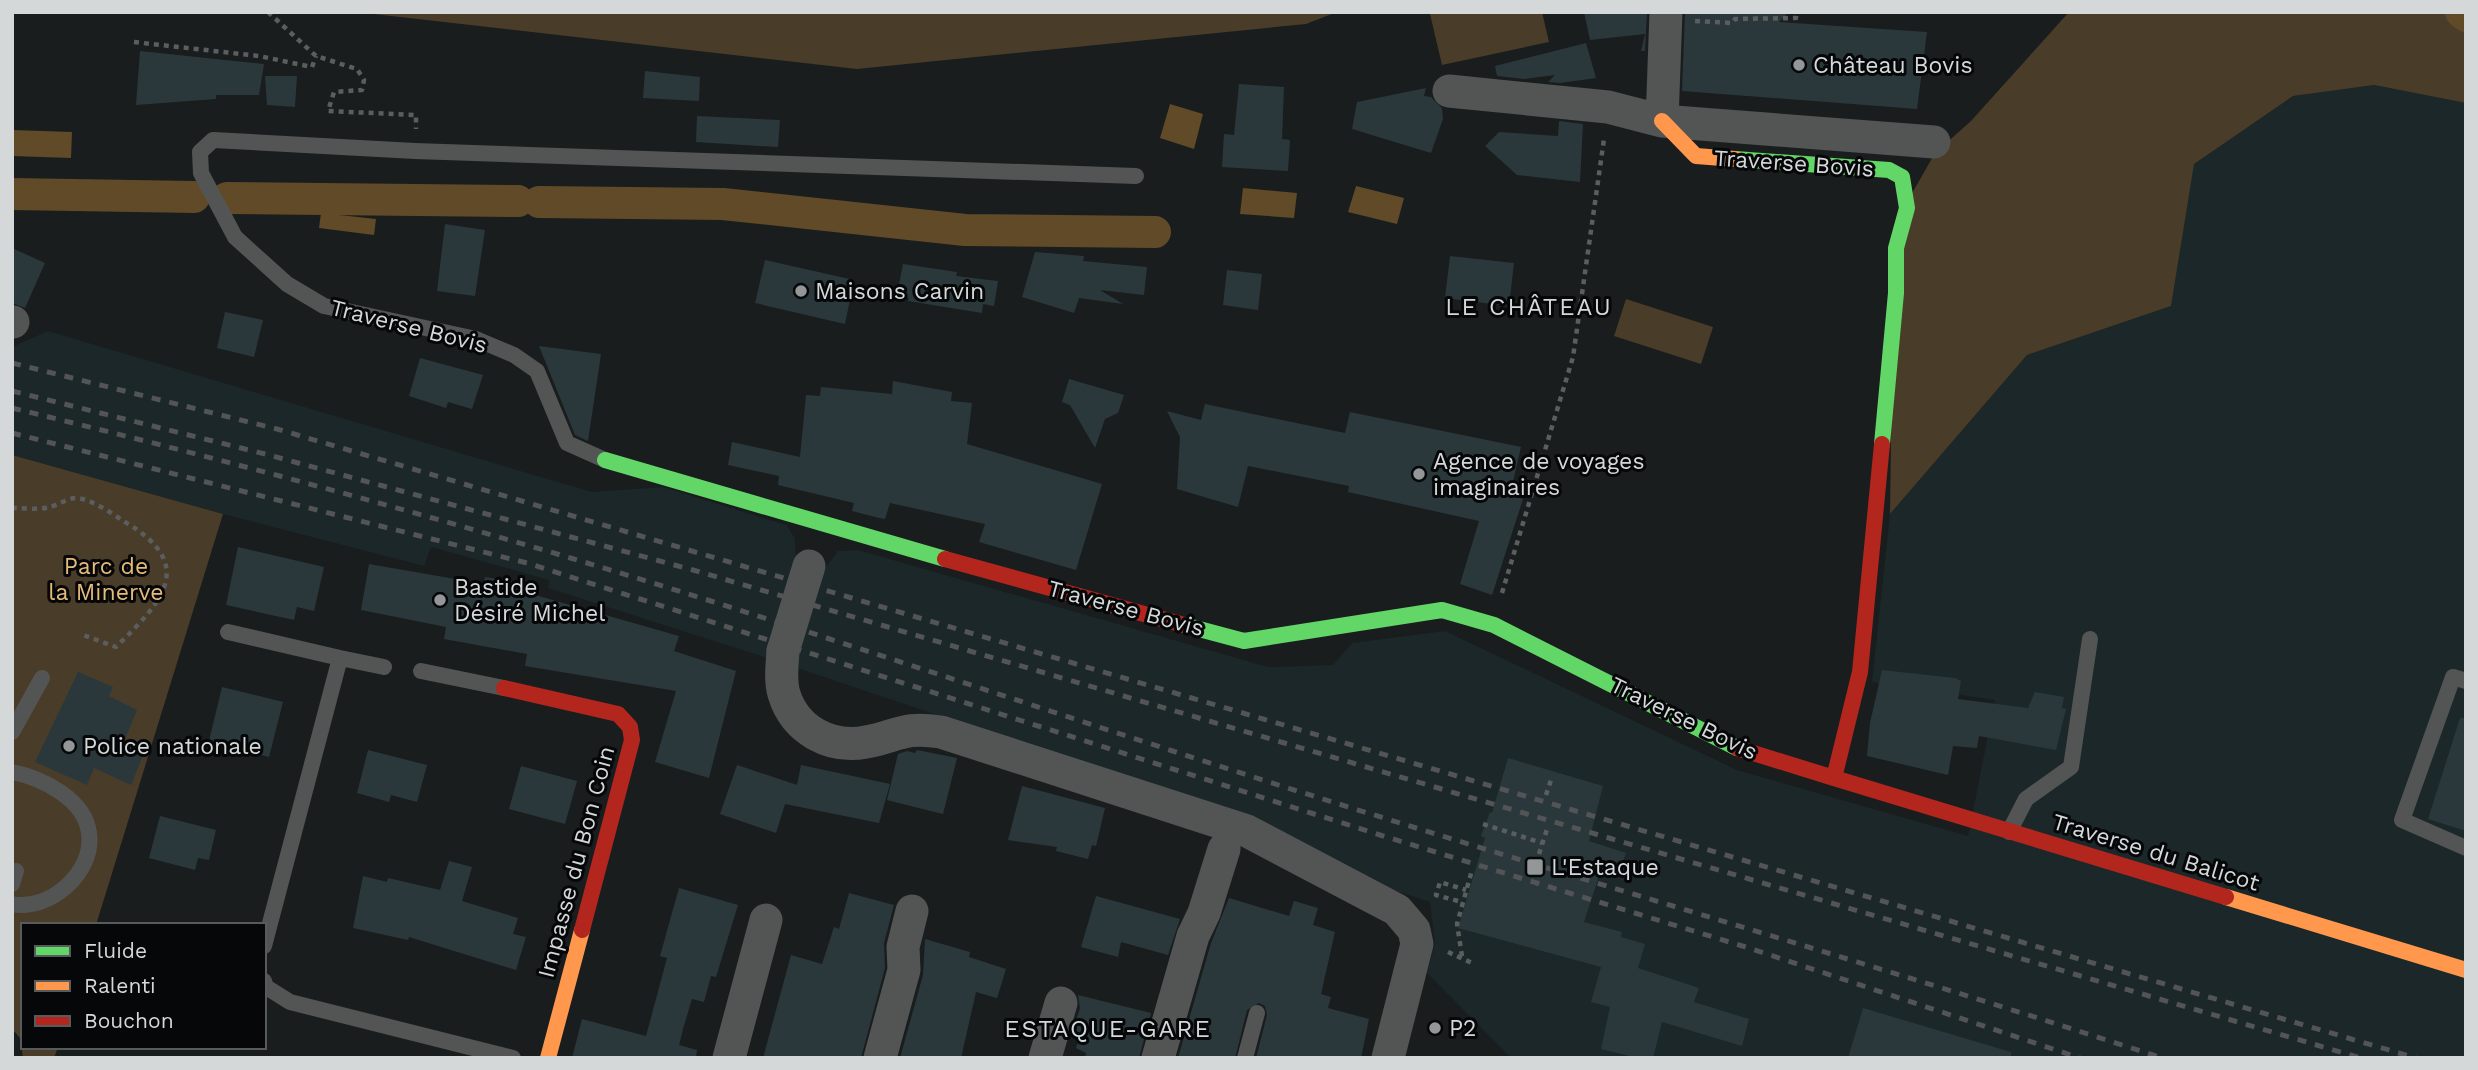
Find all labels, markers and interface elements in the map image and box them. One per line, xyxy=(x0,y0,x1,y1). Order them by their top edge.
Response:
place label: Château Bovis xyxy=(1813,52,1973,79)
marker: Château Bovis xyxy=(1791,57,1807,73)
street label: Traverse Bovis xyxy=(1713,144,1875,183)
place label: Maisons Carvin xyxy=(815,278,984,305)
marker: Maisons Carvin xyxy=(793,283,809,299)
district label: LE CHÂTEAU xyxy=(1445,293,1613,321)
street label: Traverse Bovis xyxy=(328,294,490,359)
place label: Agence de voyages imaginaires xyxy=(1433,448,1645,501)
marker: Agence de voyages imaginaires xyxy=(1411,466,1427,482)
park label: Parc de la Minerve xyxy=(48,553,164,606)
place label: Bastide Désiré Michel xyxy=(454,574,605,627)
street label: Traverse Bovis xyxy=(1045,575,1207,642)
marker: Bastide Désiré Michel xyxy=(432,592,448,608)
street label: Traverse Bovis xyxy=(1606,671,1762,766)
place label: Police nationale xyxy=(83,733,262,760)
marker: Police nationale xyxy=(61,738,77,754)
street label: Impasse du Bon Coin xyxy=(533,743,620,981)
street label: Traverse du Balicot xyxy=(2049,808,2263,897)
place label: L'Estaque xyxy=(1551,854,1659,881)
marker: L'Estaque xyxy=(1525,857,1545,877)
legend xyxy=(21,923,266,1049)
text: Fluide xyxy=(84,938,147,963)
text: Ralenti xyxy=(84,973,156,998)
text: Bouchon xyxy=(84,1008,174,1033)
district label: ESTAQUE-GARE xyxy=(1004,1015,1212,1043)
place label: P2 xyxy=(1449,1015,1476,1042)
marker: P2 xyxy=(1427,1020,1443,1036)

